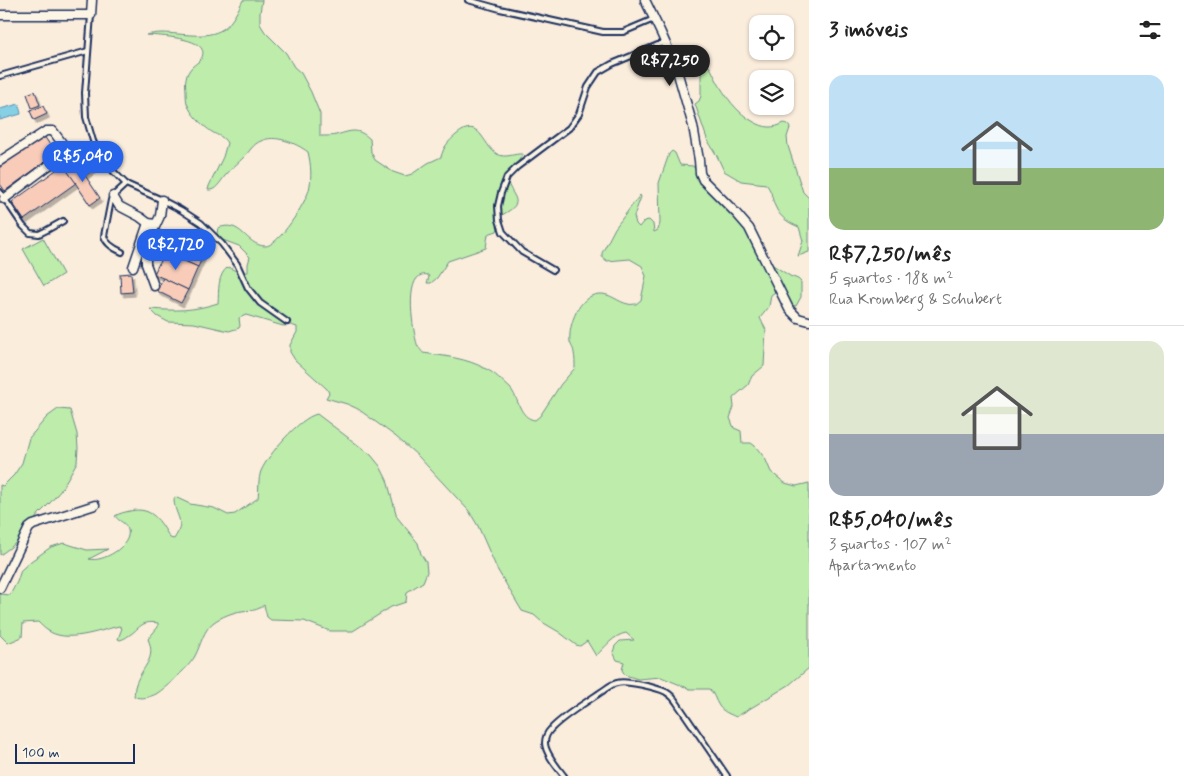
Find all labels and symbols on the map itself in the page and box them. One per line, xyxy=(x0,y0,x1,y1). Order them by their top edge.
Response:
pin: R$7,250 xyxy=(624,44,716,87)
pin: R$5,040 xyxy=(37,140,129,183)
pin: R$2,720 xyxy=(130,228,222,271)
scale bar xyxy=(15,741,135,764)

